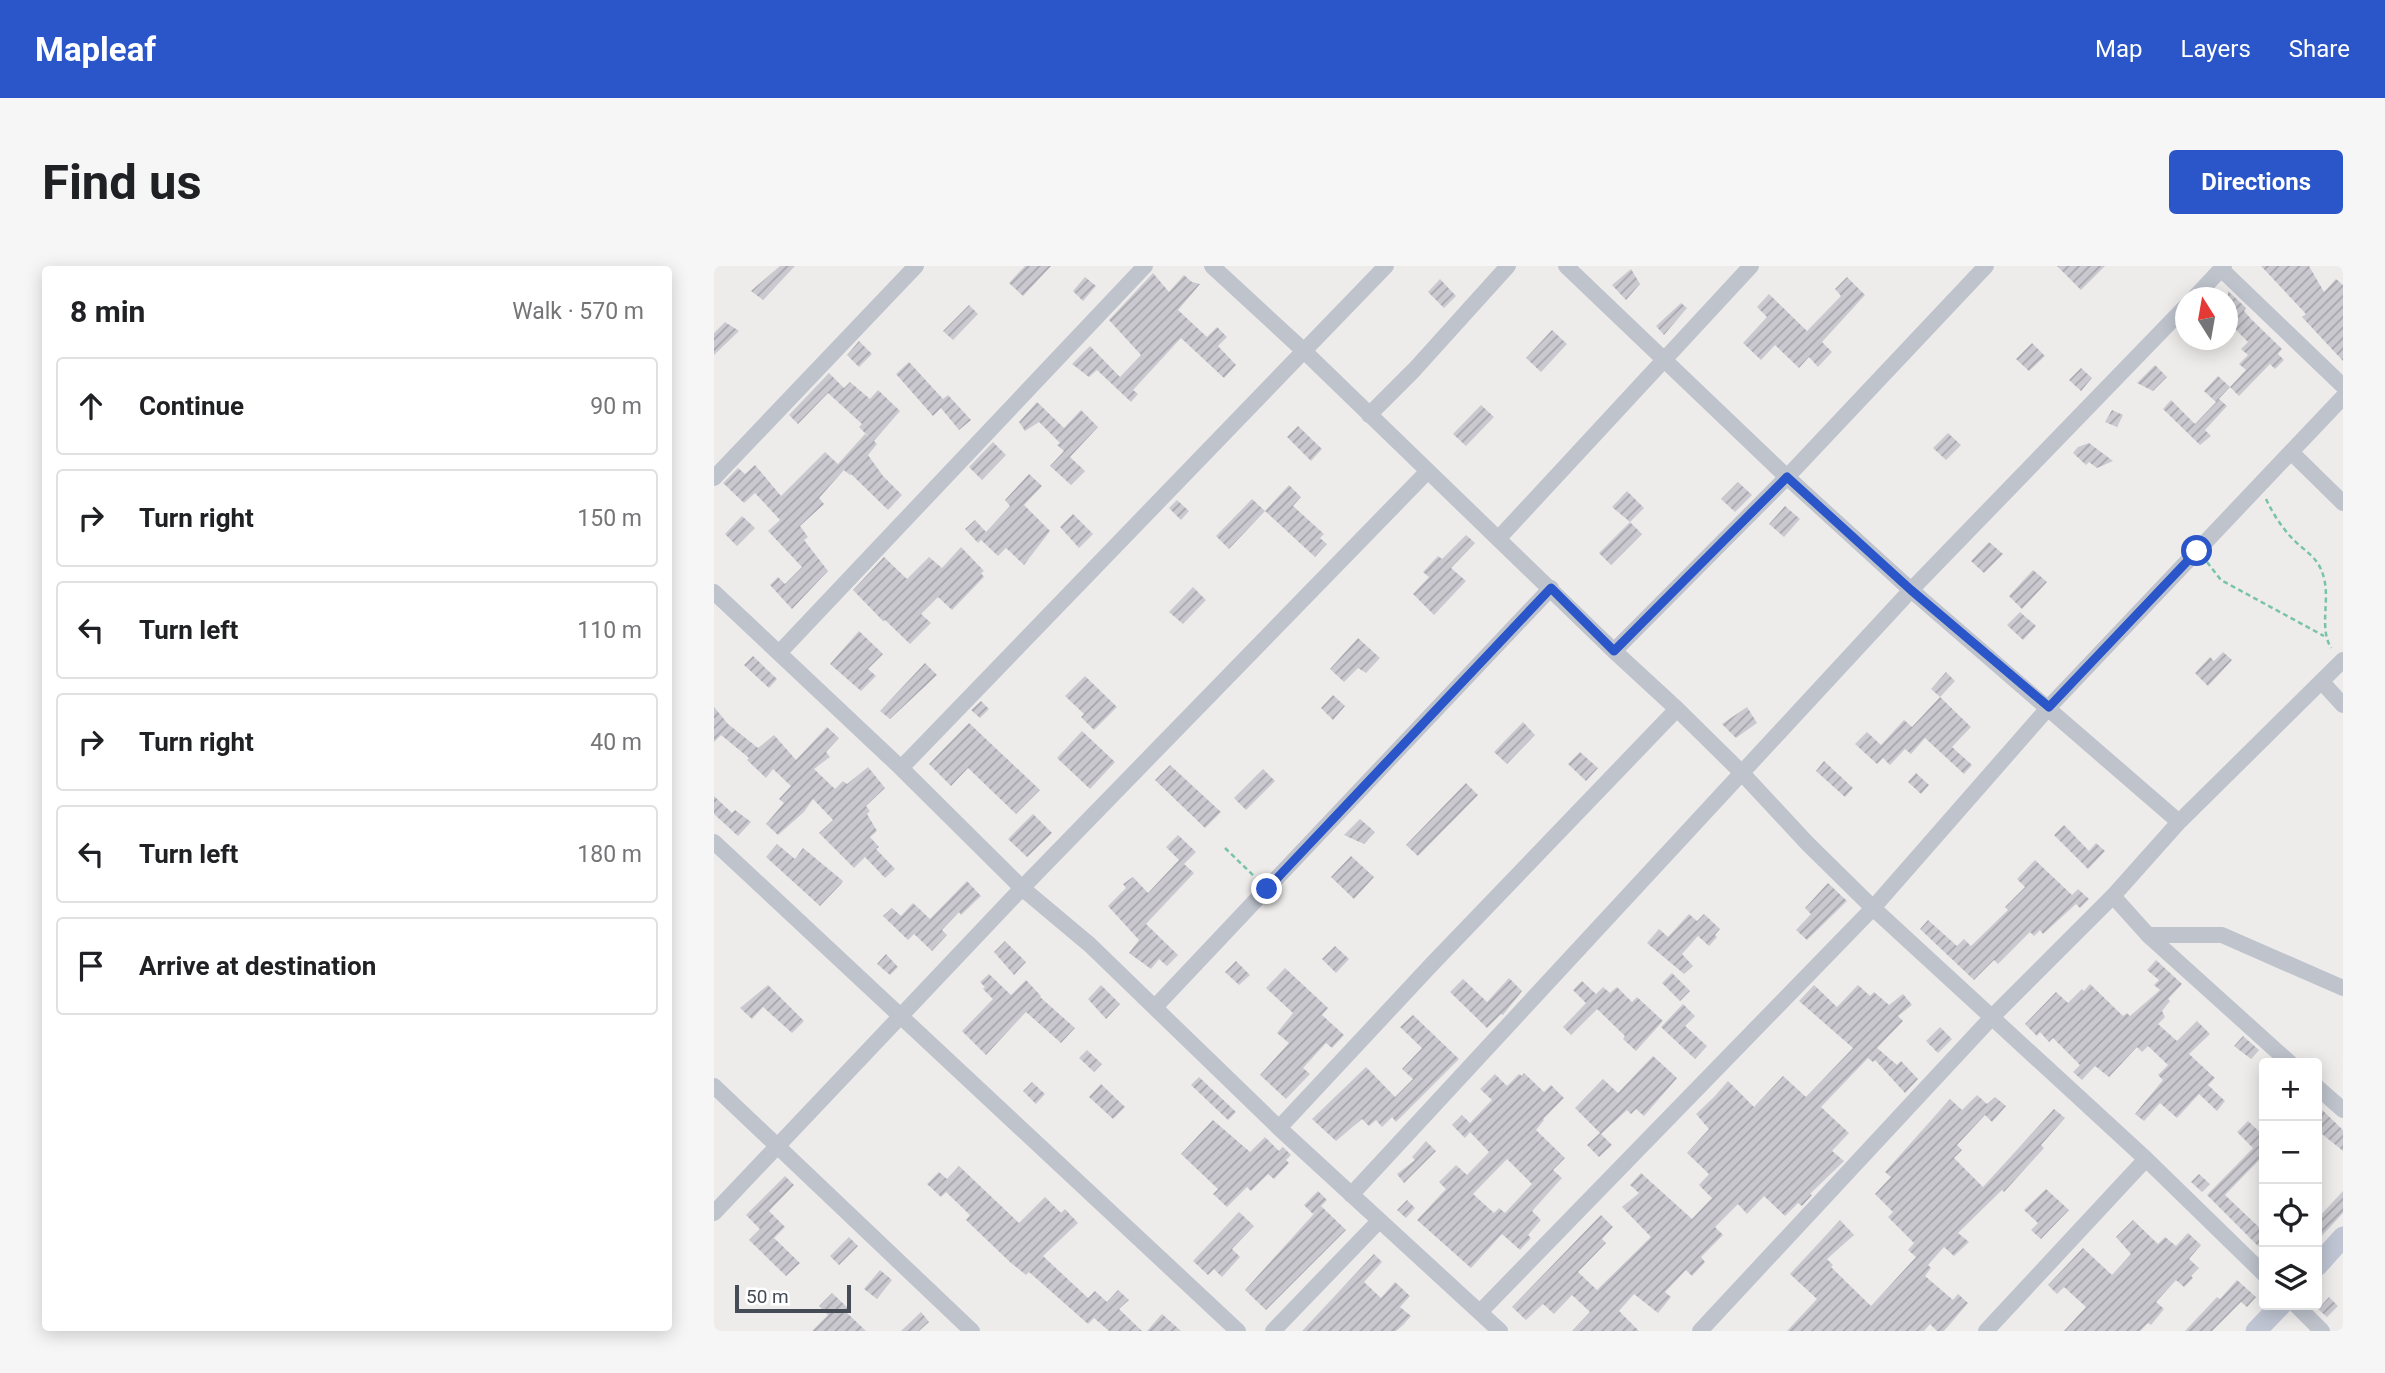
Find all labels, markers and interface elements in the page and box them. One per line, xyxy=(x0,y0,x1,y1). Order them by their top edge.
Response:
text: Mapleaf xyxy=(35,30,156,69)
text: Map xyxy=(2095,35,2143,63)
text: Layers xyxy=(2181,35,2251,63)
text: Share xyxy=(2289,35,2350,63)
button: Directions xyxy=(2169,150,2343,214)
text: Find us xyxy=(42,154,202,211)
north arrow xyxy=(2175,287,2238,350)
text: 8 min xyxy=(70,294,145,329)
text: Walk · 570 m xyxy=(512,298,644,325)
icon: ahead xyxy=(72,387,110,425)
text: Continue xyxy=(139,391,244,421)
text: 90 m xyxy=(590,393,642,420)
icon: right xyxy=(72,499,110,537)
text: Turn right xyxy=(139,503,254,533)
text: 150 m xyxy=(577,505,642,532)
route start xyxy=(2181,535,2212,566)
icon: left xyxy=(72,611,110,649)
text: Turn left xyxy=(139,615,238,645)
text: 110 m xyxy=(577,617,642,644)
icon: right xyxy=(72,723,110,761)
text: Turn right xyxy=(139,727,254,757)
text: 40 m xyxy=(590,729,642,756)
icon: left xyxy=(72,835,110,873)
text: Turn left xyxy=(139,839,238,869)
text: 180 m xyxy=(577,841,642,868)
route end xyxy=(1251,873,1282,904)
icon: arrive xyxy=(72,947,110,985)
text: Arrive at destination xyxy=(139,951,376,981)
map controls xyxy=(2259,1058,2322,1310)
button: + xyxy=(2259,1058,2322,1121)
button: − xyxy=(2259,1121,2322,1184)
button: locate xyxy=(2259,1184,2322,1247)
button: layers xyxy=(2259,1247,2322,1310)
scale bar xyxy=(735,1282,850,1314)
text: 50 m xyxy=(746,1285,789,1308)

